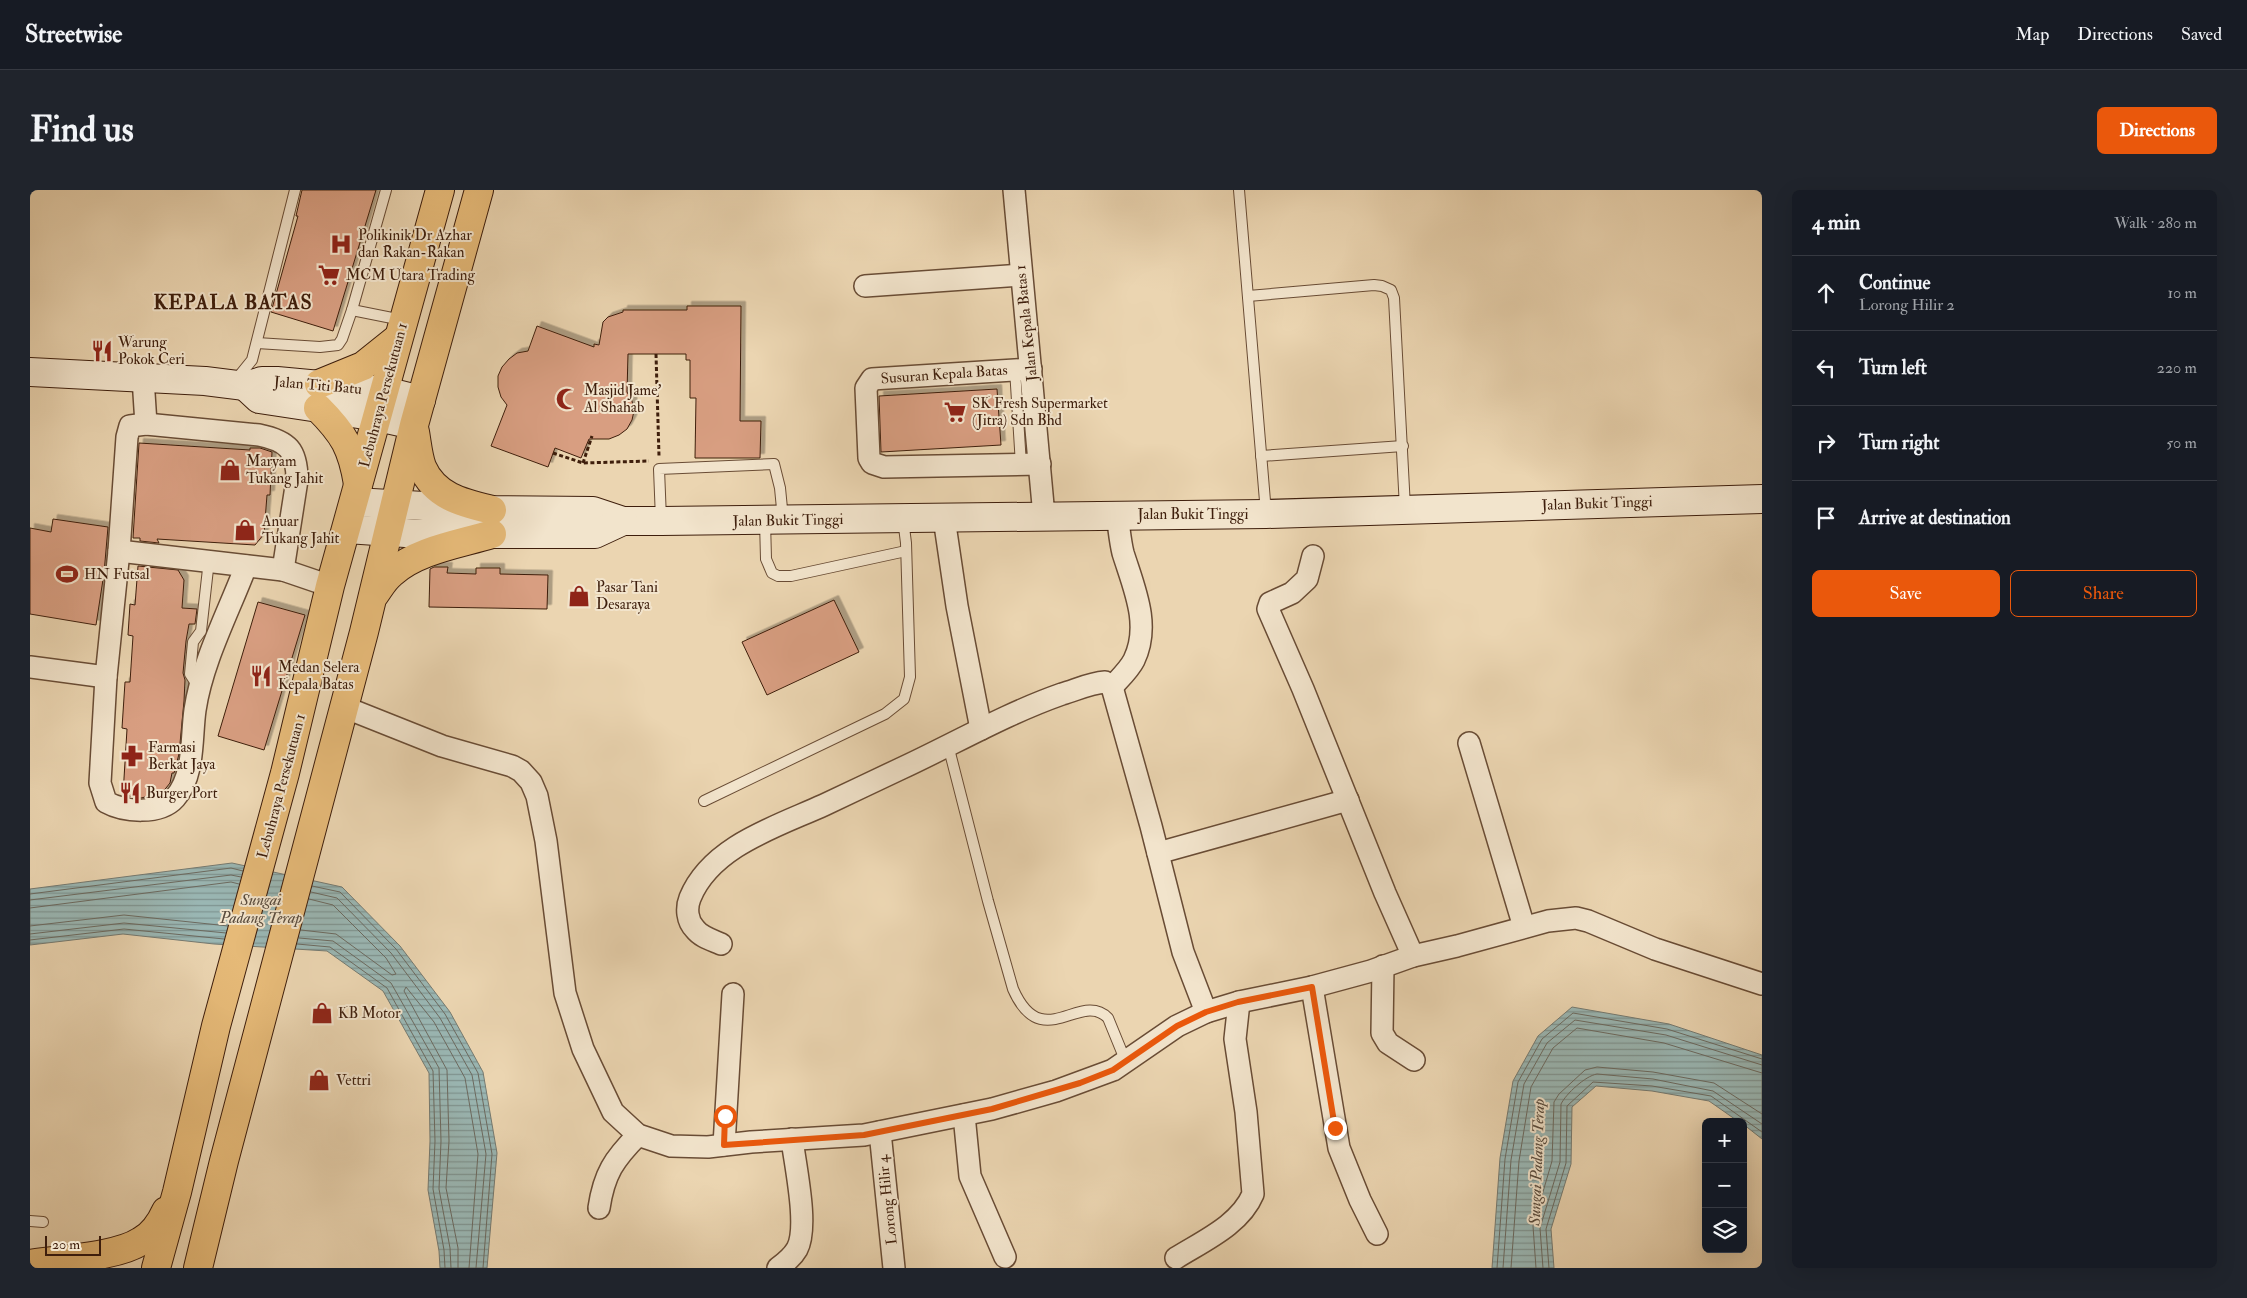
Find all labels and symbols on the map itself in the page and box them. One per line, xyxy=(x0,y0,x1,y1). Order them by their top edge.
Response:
place label: Polikinik Dr Azhar dan Rakan-Rakan xyxy=(358,226,472,262)
hospital icon: Polikinik Dr Azhar dan Rakan-Rakan xyxy=(328,231,354,257)
supermarket icon: MCM Utara Trading xyxy=(316,262,342,288)
street label: Jalan Kepala Batas 1 xyxy=(1011,264,1043,383)
place label: MCM Utara Trading xyxy=(346,266,476,285)
district label: KEPALA BATAS xyxy=(153,290,313,315)
street label: Lebuhraya Persekutuan 1 xyxy=(355,321,412,470)
place label: Warung Pokok Ceri xyxy=(117,333,185,369)
restaurant icon: Warung Pokok Ceri xyxy=(89,338,115,364)
street label: Susuran Kepala Batas xyxy=(880,361,1008,389)
street label: Jalan Titi Batu xyxy=(272,372,363,400)
place label: Masjid Jame' Al Shahab xyxy=(583,381,661,417)
mosque icon: Masjid Jame' Al Shahab xyxy=(554,386,580,412)
place label: SK Fresh Supermarket (Jitra) Sdn Bhd xyxy=(972,394,1108,431)
supermarket icon: SK Fresh Supermarket (Jitra) Sdn Bhd xyxy=(942,399,968,425)
place label: Maryam Tukang Jahit xyxy=(246,452,324,489)
shop icon: Maryam Tukang Jahit xyxy=(217,457,243,483)
street label: Jalan Bukit Tinggi xyxy=(1540,492,1653,516)
street label: Jalan Bukit Tinggi xyxy=(1137,505,1248,525)
street label: Jalan Bukit Tinggi xyxy=(731,510,844,532)
place label: Anuar Tukang Jahit xyxy=(261,512,340,549)
shop icon: Anuar Tukang Jahit xyxy=(232,517,258,543)
sports icon: HN Futsal xyxy=(54,561,80,587)
place label: HN Futsal xyxy=(84,565,150,584)
place label: Pasar Tani Desaraya xyxy=(596,578,658,614)
shop icon: Pasar Tani Desaraya xyxy=(566,583,592,609)
place label: Medan Selera Kepala Batas xyxy=(278,658,360,695)
restaurant icon: Medan Selera Kepala Batas xyxy=(248,663,274,689)
street label: Lebuhraya Persekutuan 1 xyxy=(253,712,310,861)
place label: Farmasi Berkat Jaya xyxy=(148,738,216,775)
pharmacy icon: Farmasi Berkat Jaya xyxy=(119,743,145,769)
restaurant icon: Burger Port xyxy=(117,780,143,806)
place label: Burger Port xyxy=(146,784,218,803)
water label: Sungai Padang Terap xyxy=(219,890,302,928)
shop icon: KB Motor xyxy=(309,1000,335,1026)
place label: KB Motor xyxy=(338,1004,401,1023)
shop icon: Vettri xyxy=(306,1067,332,1093)
place label: Vettri xyxy=(336,1071,371,1090)
water label: Sungai Padang Terap xyxy=(1525,1098,1549,1227)
route start xyxy=(714,1105,737,1128)
route end xyxy=(1324,1117,1347,1140)
street label: Lorong Hilir 4 xyxy=(873,1153,902,1246)
scale bar xyxy=(45,1233,101,1256)

